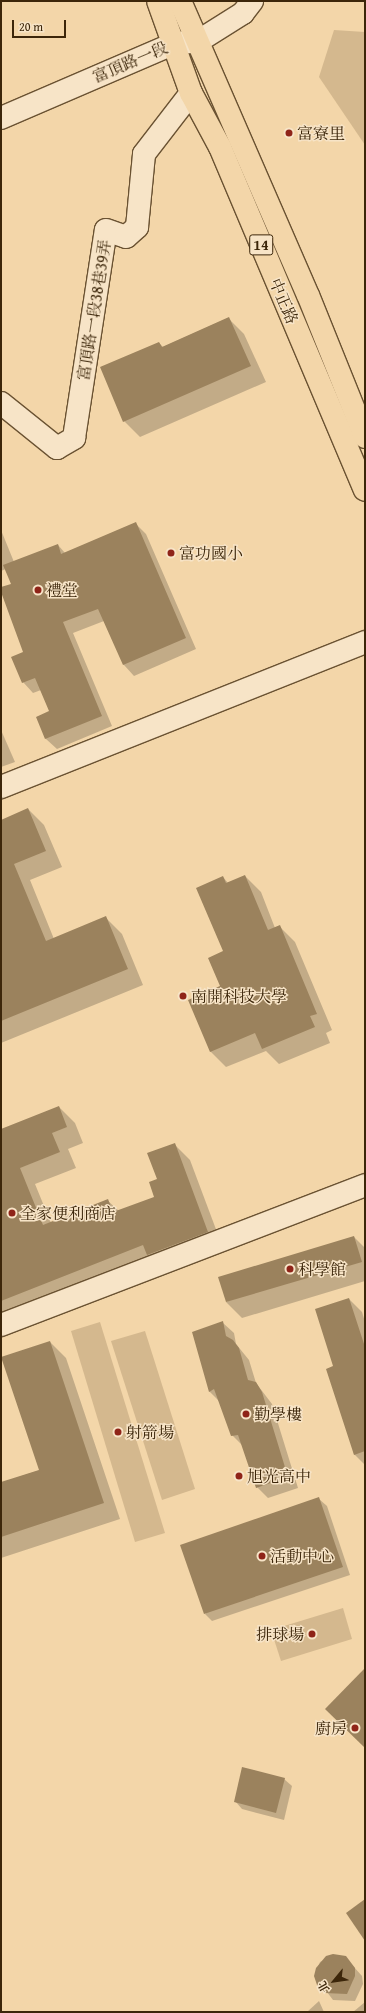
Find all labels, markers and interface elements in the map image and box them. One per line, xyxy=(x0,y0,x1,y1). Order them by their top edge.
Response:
scale bar xyxy=(14,12,68,38)
text: 20 m xyxy=(19,18,43,35)
street label: 富頂路一段 xyxy=(89,38,171,86)
place label: 富寮里 xyxy=(297,123,345,143)
marker: 富寮里 xyxy=(284,128,294,138)
road number: 14 xyxy=(249,232,273,258)
street label: 富頂路一段38巷39弄 xyxy=(73,238,115,382)
street label: 中正路 xyxy=(266,275,302,327)
place label: 富功國小 xyxy=(179,543,243,563)
marker: 富功國小 xyxy=(166,548,176,558)
place label: 禮堂 xyxy=(46,580,78,600)
marker: 禮堂 xyxy=(33,585,43,595)
place label: 南開科技大學 xyxy=(191,986,287,1006)
marker: 南開科技大學 xyxy=(178,991,188,1001)
place label: 全家便利商店 xyxy=(20,1203,116,1223)
marker: 全家便利商店 xyxy=(7,1208,17,1218)
place label: 科學館 xyxy=(298,1259,346,1279)
marker: 科學館 xyxy=(285,1264,295,1274)
place label: 勤學樓 xyxy=(254,1404,302,1424)
marker: 勤學樓 xyxy=(241,1409,251,1419)
place label: 射箭場 xyxy=(126,1422,174,1442)
marker: 射箭場 xyxy=(113,1427,123,1437)
place label: 旭光高中 xyxy=(247,1466,311,1486)
marker: 旭光高中 xyxy=(234,1471,244,1481)
place label: 活動中心 xyxy=(270,1546,334,1566)
marker: 活動中心 xyxy=(257,1551,267,1561)
place label: 排球場 xyxy=(256,1624,304,1644)
marker: 排球場 xyxy=(307,1629,317,1639)
place label: 廚房 xyxy=(315,1718,347,1738)
marker: 廚房 xyxy=(350,1723,360,1733)
north arrow xyxy=(314,1961,354,2001)
text: 北 xyxy=(314,1978,333,1996)

